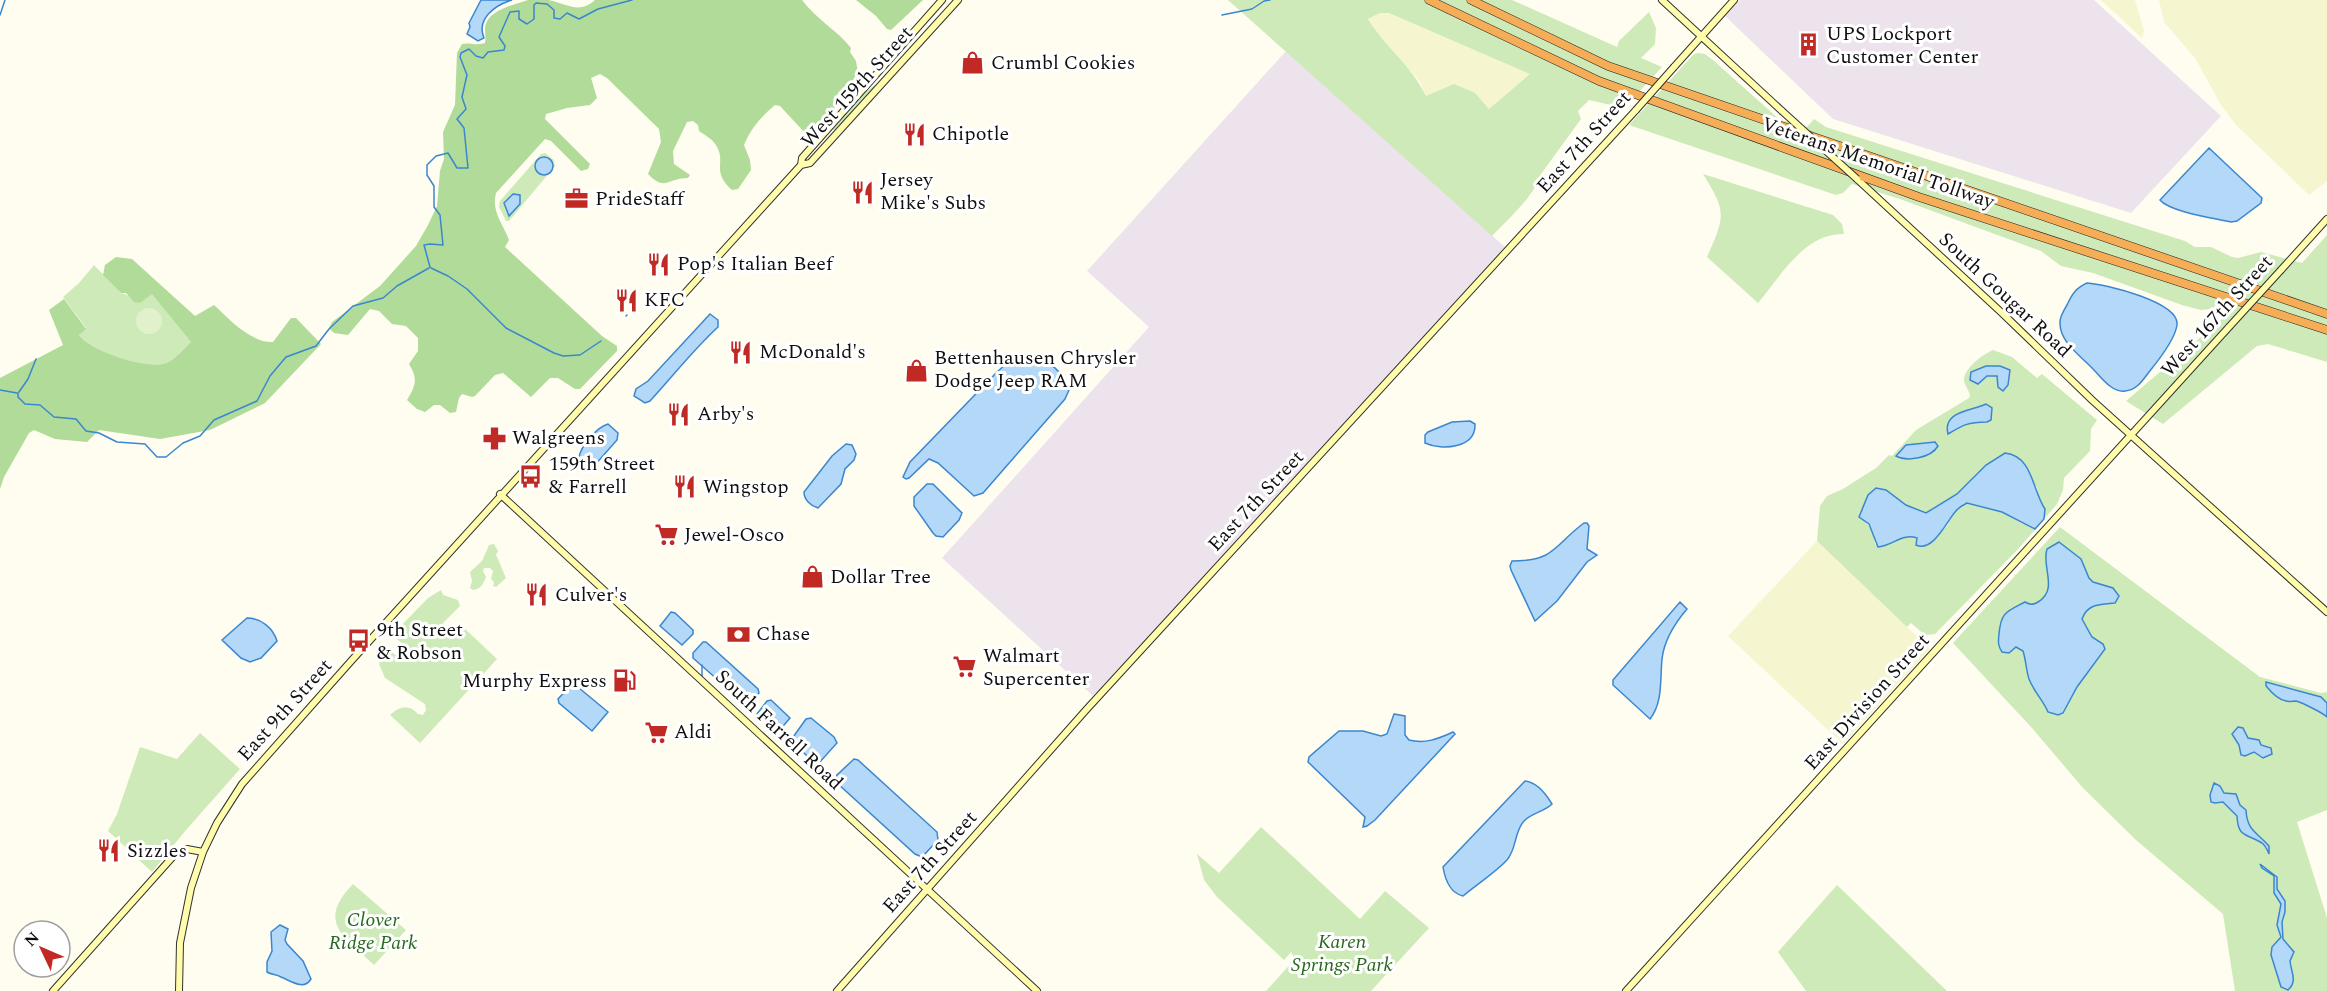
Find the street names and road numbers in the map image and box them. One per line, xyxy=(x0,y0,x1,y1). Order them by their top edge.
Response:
street label: West 159th Street xyxy=(794,19,920,155)
street label: East 7th Street xyxy=(1530,84,1638,200)
street label: Veterans Memorial Tollway xyxy=(1758,109,2000,217)
street label: South Gougar Road xyxy=(1932,225,2078,365)
street label: West 167th Street xyxy=(2154,248,2280,384)
street label: East 7th Street xyxy=(1201,443,1311,559)
street label: East Division Street xyxy=(1797,627,1937,777)
street label: East 9th Street xyxy=(231,652,339,768)
street label: South Farrell Road xyxy=(708,662,850,798)
street label: East 7th Street xyxy=(876,804,984,920)

